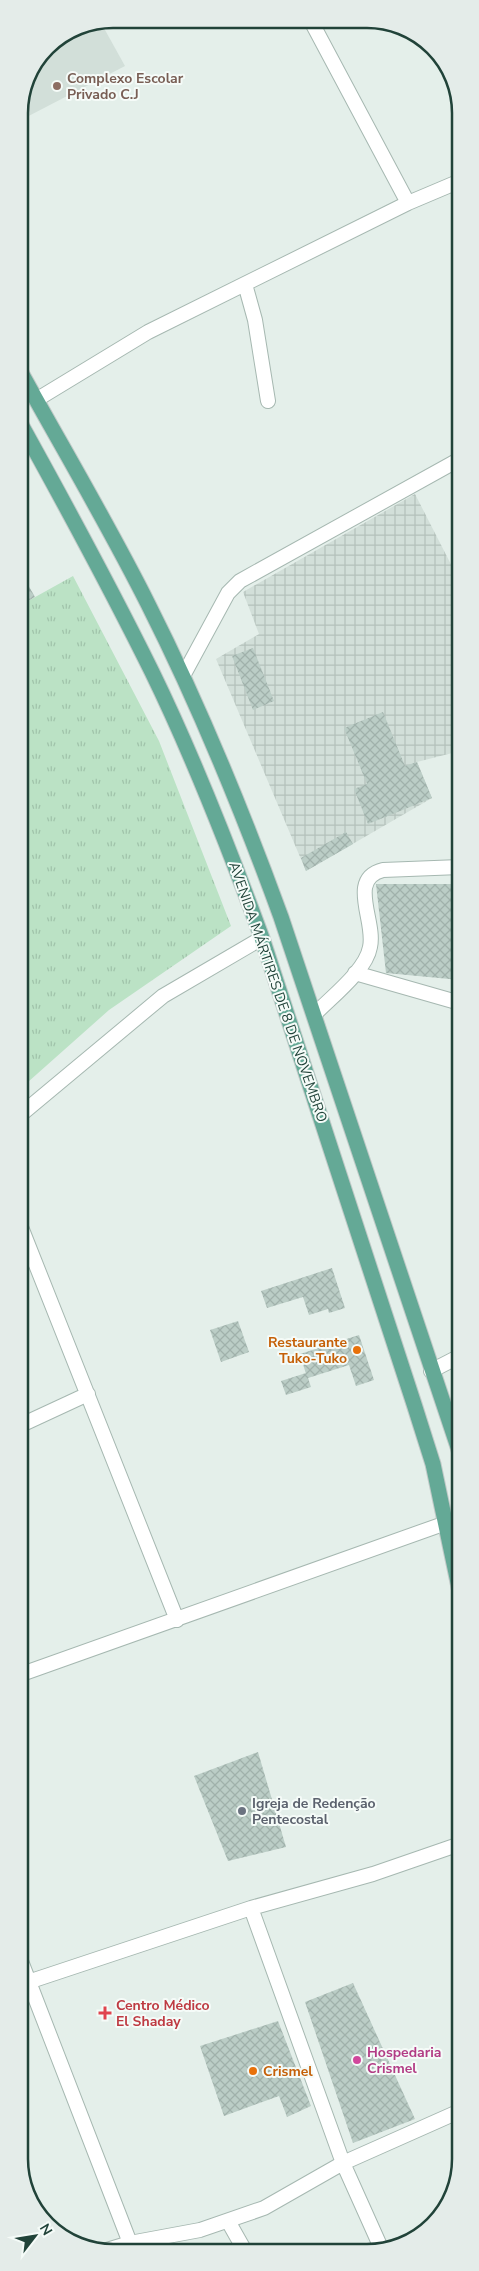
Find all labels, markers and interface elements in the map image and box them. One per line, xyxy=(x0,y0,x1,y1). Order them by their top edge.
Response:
place label: Complexo Escolar Privado C.J xyxy=(67,69,184,104)
marker: Complexo Escolar Privado C.J xyxy=(51,80,63,92)
street label: AVENIDA MÁRTIRES DE 8 DE NOVEMBRO xyxy=(224,859,332,1125)
place label: Restaurante Tuko-Tuko xyxy=(268,1333,347,1368)
marker: Restaurante Tuko-Tuko xyxy=(351,1344,363,1356)
place label: Igreja de Redenção Pentecostal xyxy=(252,1794,376,1829)
marker: Igreja de Redenção Pentecostal xyxy=(236,1805,248,1817)
place label: Centro Médico El Shaday xyxy=(116,1996,210,2031)
marker: Centro Médico El Shaday xyxy=(98,2006,112,2020)
place label: Hospedaria Crismel xyxy=(367,2043,441,2078)
marker: Hospedaria Crismel xyxy=(351,2054,363,2066)
place label: Crismel xyxy=(263,2062,313,2081)
marker: Crismel xyxy=(247,2065,259,2077)
north arrow xyxy=(10,2211,60,2261)
text: N xyxy=(35,2220,57,2239)

